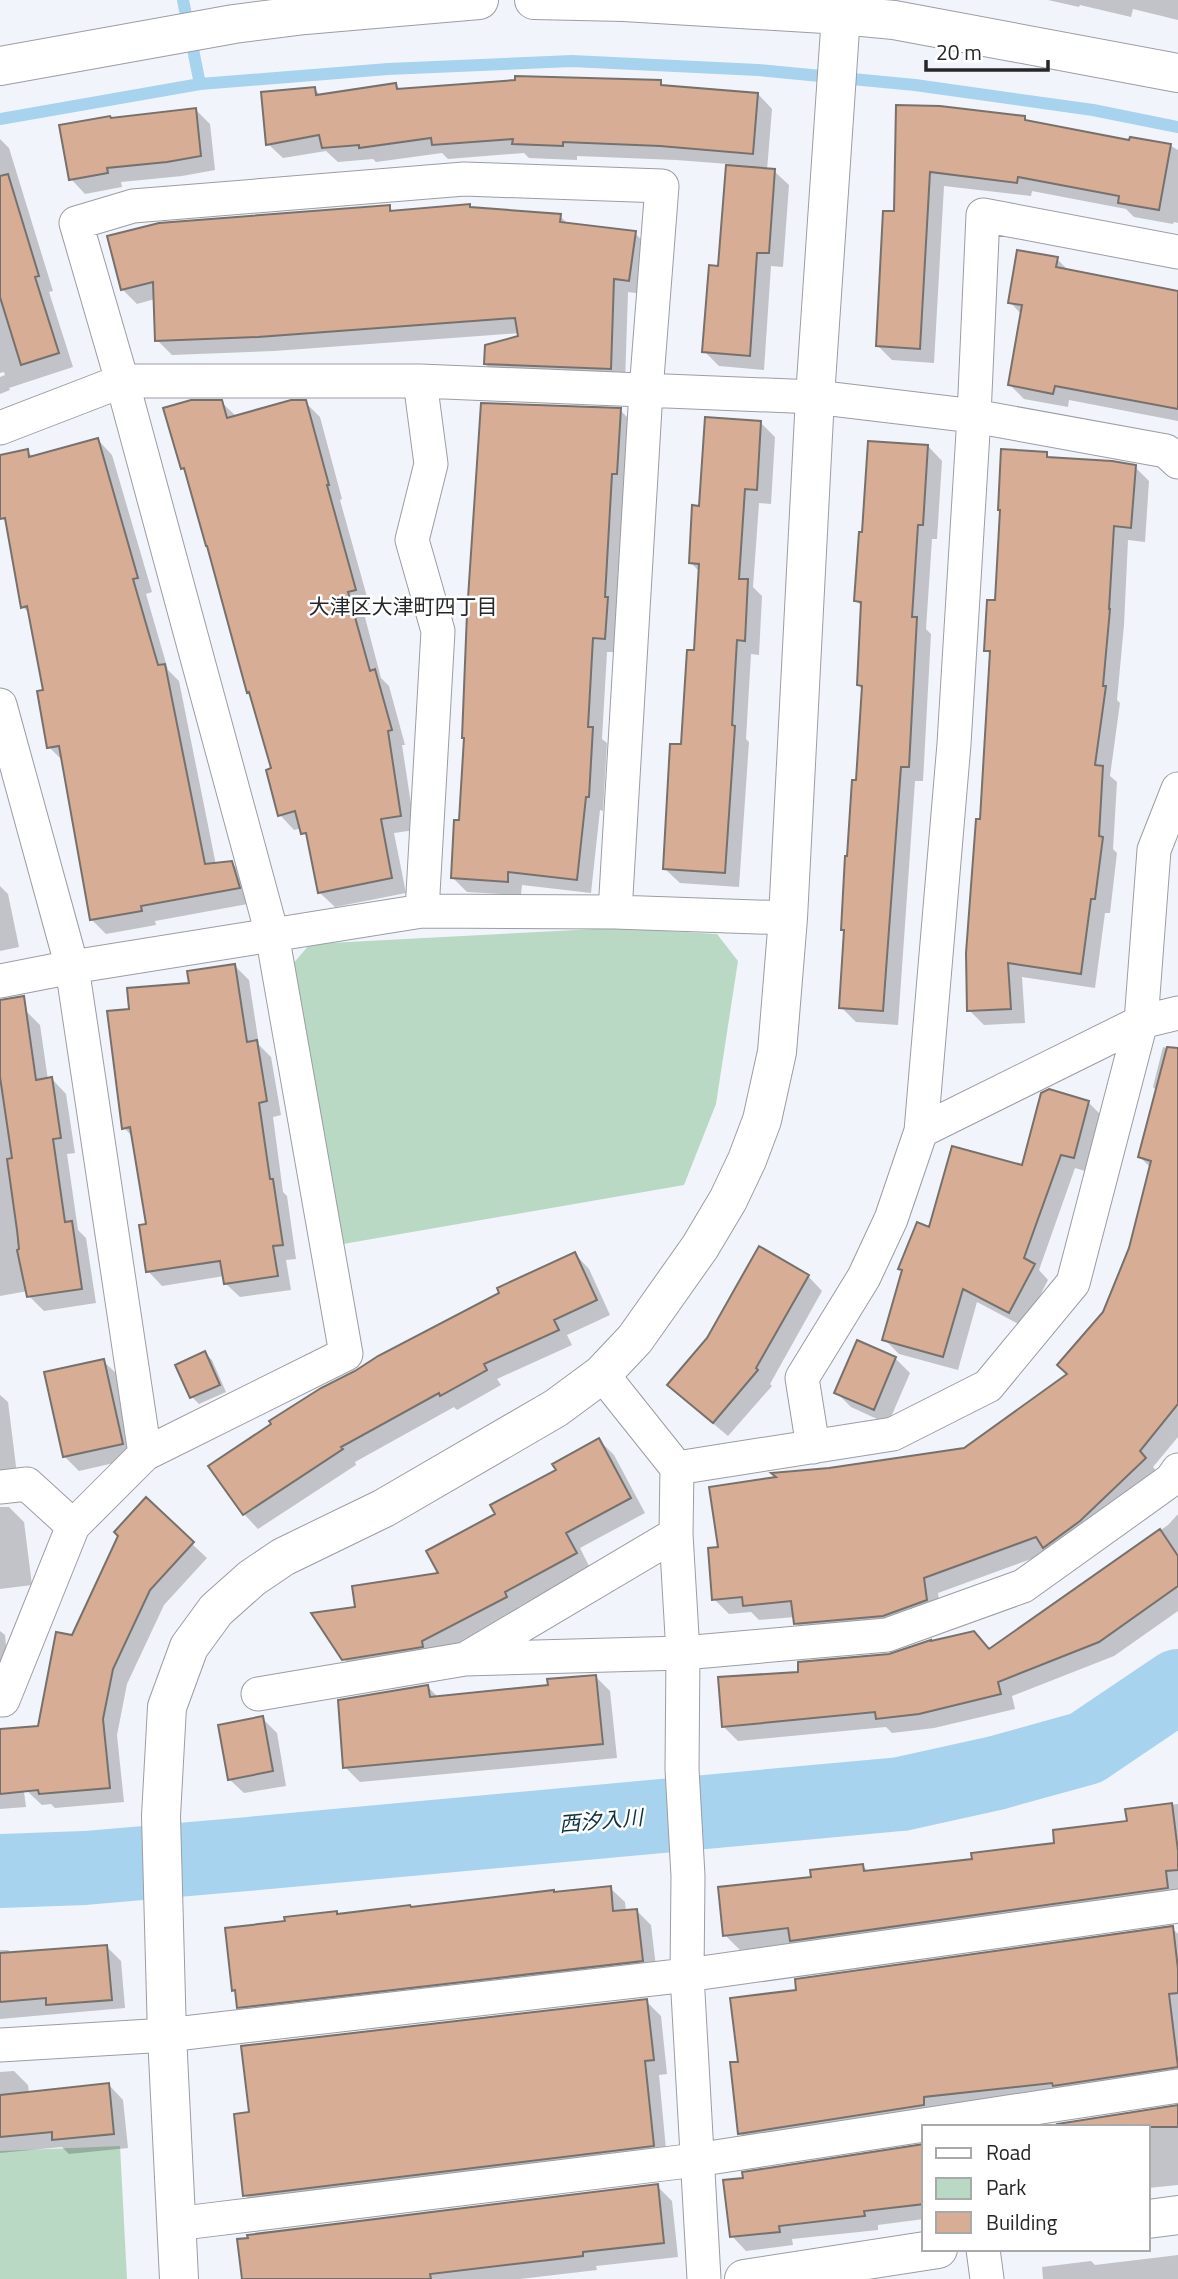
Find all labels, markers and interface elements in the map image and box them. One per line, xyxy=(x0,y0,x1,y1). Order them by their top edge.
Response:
scale bar xyxy=(926,28,1048,72)
text: 20 m xyxy=(936,36,982,68)
district label: 大津区大津町四丁目 xyxy=(309,590,498,622)
water label: 西汐入川 xyxy=(558,1800,646,1840)
legend xyxy=(922,2125,1150,2251)
text: Road xyxy=(986,2136,1031,2168)
text: Park xyxy=(986,2171,1026,2203)
text: Building xyxy=(986,2206,1058,2238)

